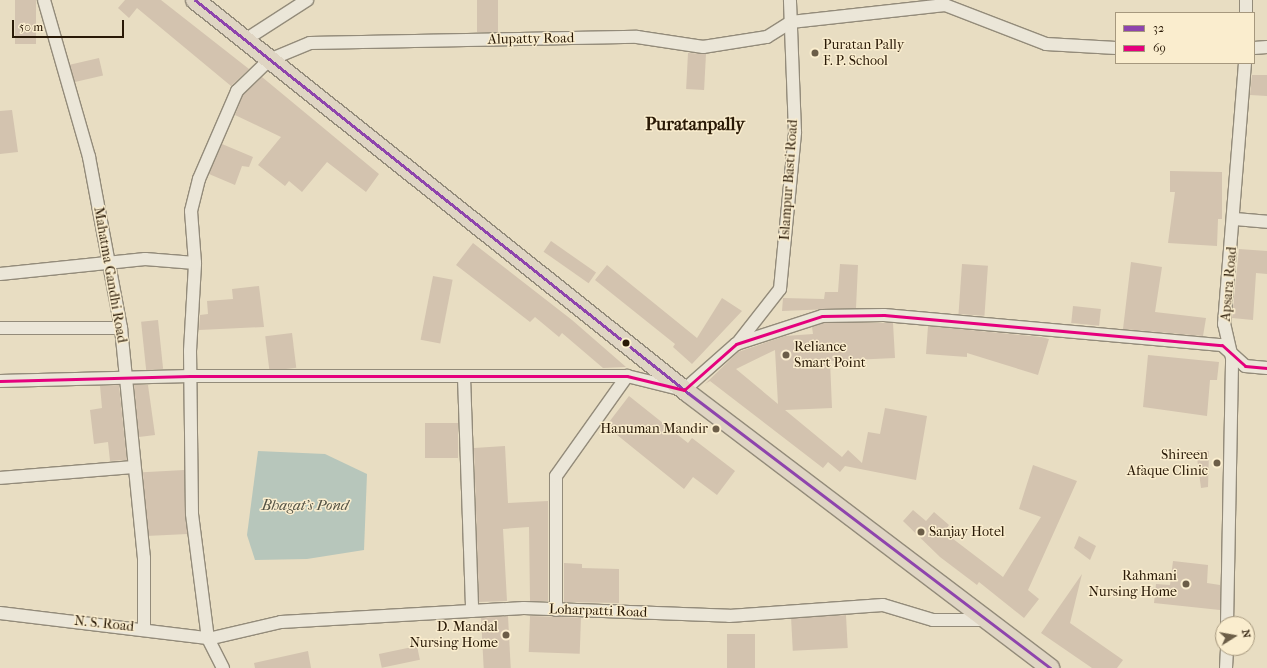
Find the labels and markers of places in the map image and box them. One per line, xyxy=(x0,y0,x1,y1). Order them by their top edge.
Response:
place label: Puratan Pally F. P. School xyxy=(823,37,904,70)
marker: Puratan Pally F. P. School xyxy=(810,48,820,58)
unlabelled marker xyxy=(621,338,631,348)
place label: Reliance Smart Point xyxy=(794,339,866,372)
marker: Reliance Smart Point xyxy=(781,350,791,360)
place label: Hanuman Mandir xyxy=(600,421,708,437)
marker: Hanuman Mandir xyxy=(711,424,721,434)
place label: Shireen Afaque Clinic xyxy=(1127,447,1208,480)
marker: Shireen Afaque Clinic xyxy=(1211,457,1223,469)
place label: Sanjay Hotel xyxy=(929,524,1005,540)
marker: Sanjay Hotel xyxy=(916,527,926,537)
place label: Rahmani Nursing Home xyxy=(1088,568,1177,600)
marker: Rahmani Nursing Home xyxy=(1180,578,1192,590)
place label: D. Mandal Nursing Home xyxy=(409,619,498,652)
marker: D. Mandal Nursing Home xyxy=(501,630,511,640)

